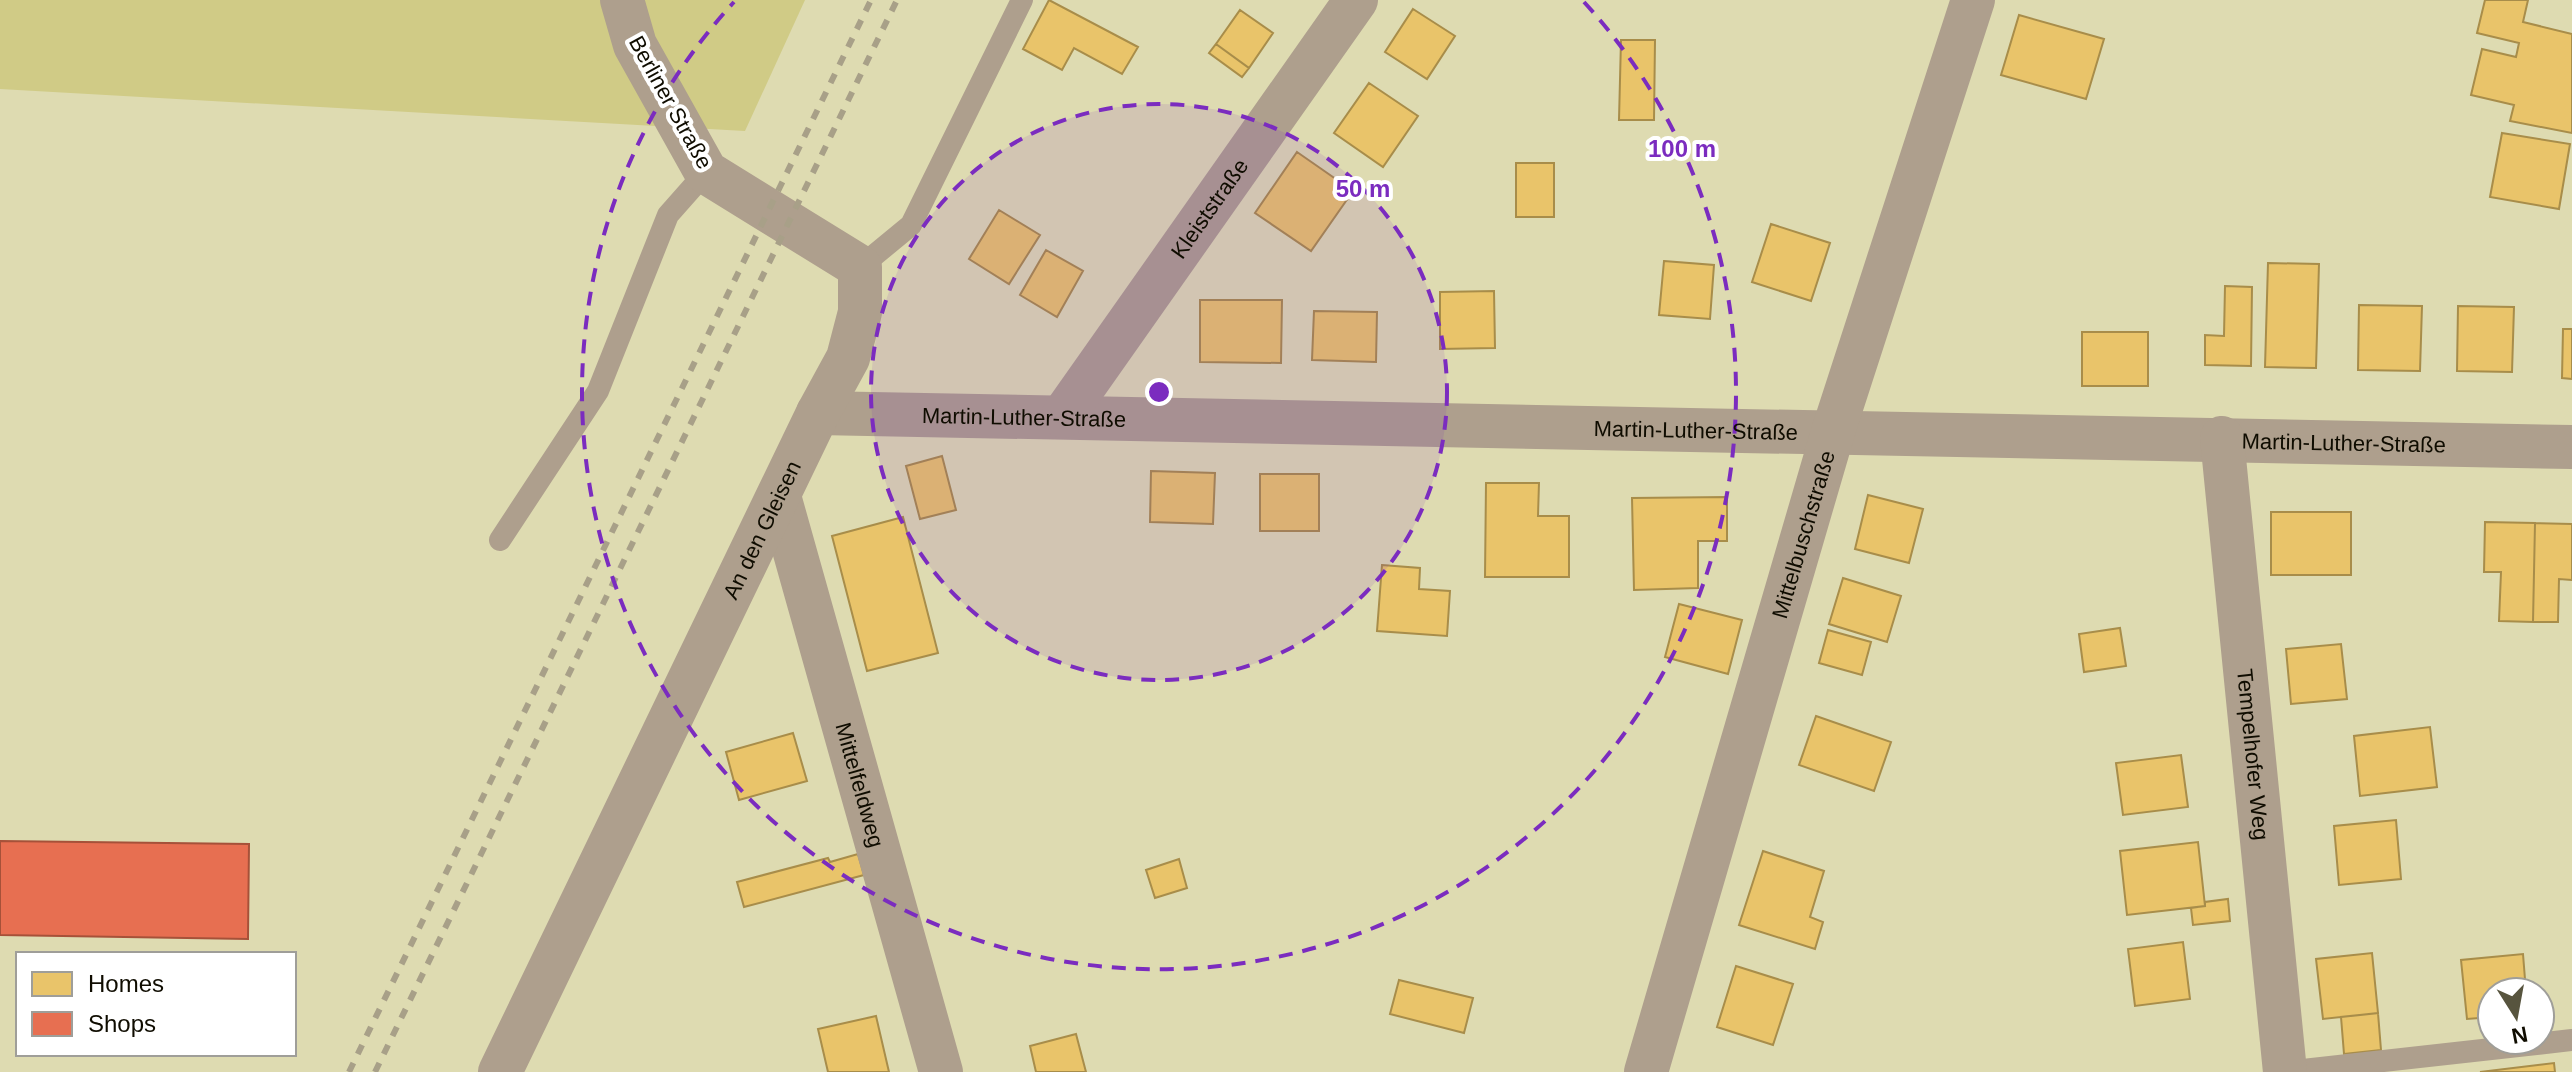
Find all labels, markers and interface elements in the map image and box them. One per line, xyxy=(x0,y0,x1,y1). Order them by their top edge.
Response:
street label: Berliner Straße xyxy=(624,31,717,173)
text: 100 m xyxy=(1648,135,1716,162)
street label: Kleiststraße xyxy=(1166,154,1253,263)
text: 50 m xyxy=(1336,175,1390,202)
centre of rings xyxy=(1145,378,1173,406)
street label: Martin-Luther-Straße xyxy=(922,403,1126,432)
street label: Martin-Luther-Straße xyxy=(1593,416,1798,445)
street label: Martin-Luther-Straße xyxy=(2241,429,2446,458)
street label: Mittelbuschstraße xyxy=(1767,448,1840,622)
street label: An den Gleisen xyxy=(718,457,806,603)
street label: Tempelhofer Weg xyxy=(2232,668,2274,841)
street label: Mittelfeldweg xyxy=(830,720,889,850)
legend xyxy=(16,952,296,1056)
text: Homes xyxy=(88,970,164,997)
north arrow xyxy=(2476,976,2556,1056)
text: Shops xyxy=(88,1010,156,1037)
text: N xyxy=(2510,1021,2530,1049)

